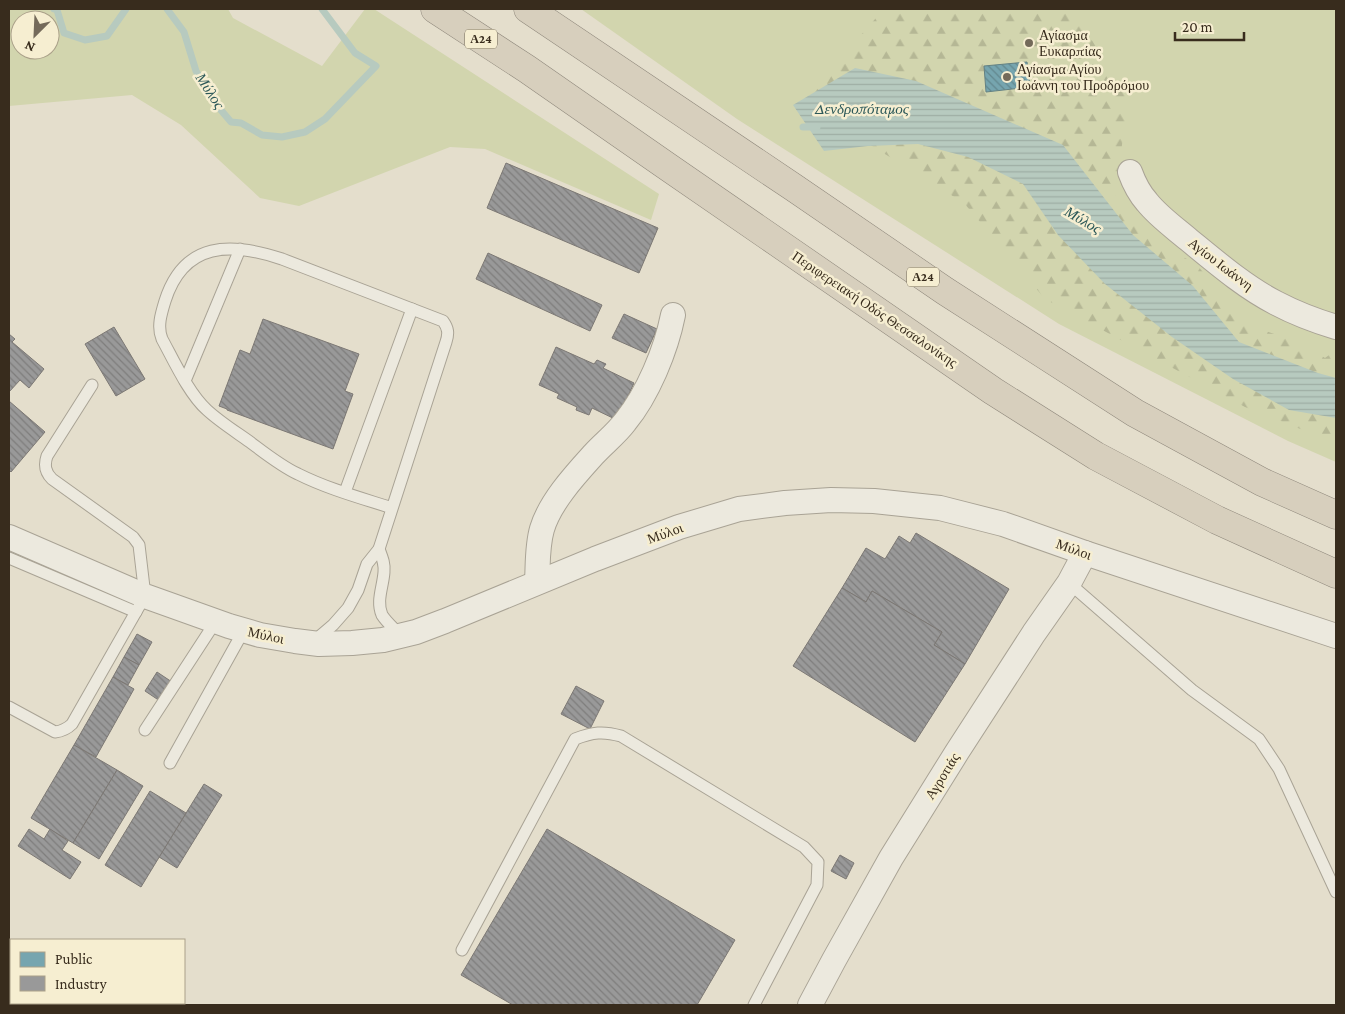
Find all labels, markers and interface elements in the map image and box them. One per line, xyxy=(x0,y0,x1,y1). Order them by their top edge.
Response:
north arrow xyxy=(10,10,60,60)
scale bar xyxy=(1175,10,1244,42)
text: 20 m xyxy=(1182,19,1213,35)
place label: Αγίασμα Ευκαρπίας xyxy=(1039,27,1102,59)
road number: Α24 xyxy=(465,30,497,48)
text: N xyxy=(22,37,37,56)
marker: Αγίασμα Ευκαρπίας xyxy=(1023,37,1035,49)
place label: Αγίασμα Αγίου Ιωάννη του Προδρόμου xyxy=(1017,61,1149,93)
water label: Μύλος xyxy=(192,69,228,113)
marker: Αγίασμα Αγίου Ιωάννη του Προδρόμου xyxy=(1001,71,1013,83)
water label: Δενδροπόταμος xyxy=(814,101,910,118)
water label: Μύλος xyxy=(1061,203,1105,237)
street label: Αγίου Ιωάννη xyxy=(1185,234,1257,294)
street label: Περιφερειακή Οδός Θεσσαλονίκης xyxy=(789,248,961,371)
road number: Α24 xyxy=(907,268,939,286)
street label: Μύλοι xyxy=(645,519,685,547)
street label: Μύλοι xyxy=(1054,535,1094,563)
street label: Μύλοι xyxy=(246,623,286,647)
street label: Αγροτιάς xyxy=(922,749,963,802)
legend xyxy=(10,939,185,1004)
text: Public xyxy=(55,951,93,967)
text: Industry xyxy=(55,976,107,993)

